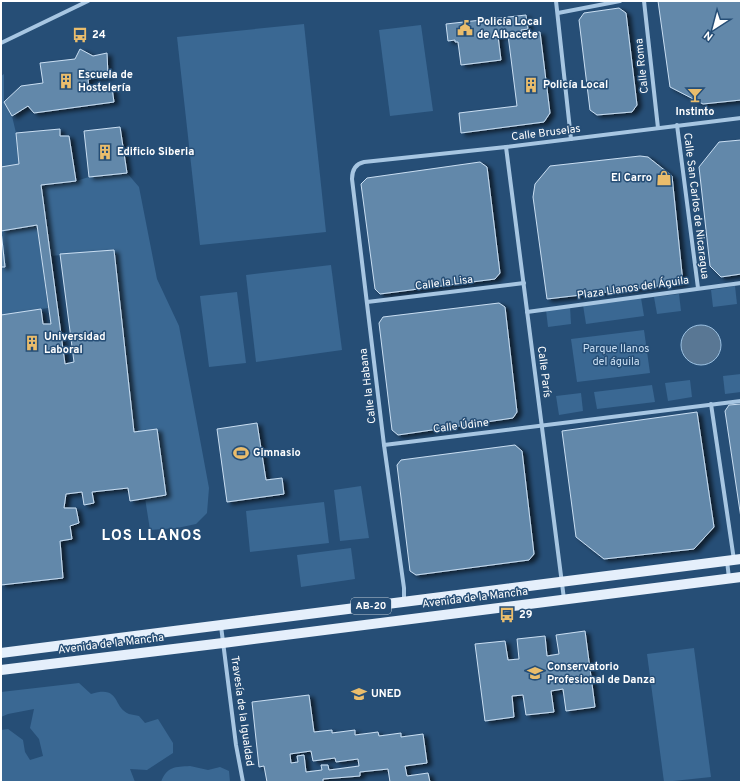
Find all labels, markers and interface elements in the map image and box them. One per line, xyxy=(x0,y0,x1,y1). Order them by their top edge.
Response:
north arrow xyxy=(694,8,734,48)
place label: Policía Local de Albacete xyxy=(477,15,542,42)
public building icon: Policía Local de Albacete xyxy=(456,19,474,37)
bus stop icon: 24 xyxy=(71,26,89,44)
text: N xyxy=(701,27,716,43)
place label: 24 xyxy=(92,28,106,42)
street label: Calle Roma xyxy=(632,37,652,94)
place label: Escuela de Hostelería xyxy=(78,68,133,95)
building icon: Escuela de Hostelería xyxy=(57,72,75,90)
building icon: Policía Local xyxy=(522,76,540,94)
place label: Policía Local xyxy=(543,78,608,92)
bar icon: Instinto xyxy=(686,86,704,104)
place label: Instinto xyxy=(675,105,715,119)
street label: Calle Bruselas xyxy=(511,122,581,144)
street label: Calle San Carlos de Nicaragua xyxy=(680,132,712,280)
building icon: Edificio Siberia xyxy=(96,143,114,161)
place label: Edificio Siberia xyxy=(117,145,194,159)
shop icon: El Carro xyxy=(655,169,673,187)
place label: El Carro xyxy=(611,171,652,185)
street label: Calle la Lisa xyxy=(414,272,474,293)
street label: Plaza Llanos del Águila xyxy=(576,272,690,303)
place label: Universidad Laboral xyxy=(44,330,106,357)
building icon: Universidad Laboral xyxy=(23,334,41,352)
park label: Parque llanos del águila xyxy=(583,342,649,369)
street label: Calle París xyxy=(534,345,554,399)
street label: Calle la Habana xyxy=(356,347,380,425)
street label: Calle Údine xyxy=(432,415,490,436)
sports icon: Gimnasio xyxy=(232,444,250,462)
place label: Gimnasio xyxy=(253,446,301,460)
district label: LOS LLANOS xyxy=(102,527,202,546)
street label: Avenida de la Mancha xyxy=(421,585,529,611)
road number: AB-20 xyxy=(351,598,391,614)
bus stop icon: 29 xyxy=(498,606,516,624)
place label: 29 xyxy=(519,608,533,622)
street label: Avenida de la Mancha xyxy=(57,631,165,657)
street label: Travesía de la Igualdad xyxy=(227,655,257,767)
place label: Conservatorio Profesional de Danza xyxy=(547,660,655,687)
school or university icon: Conservatorio Profesional de Danza xyxy=(526,664,544,682)
school or university icon: UNED xyxy=(350,685,368,703)
place label: UNED xyxy=(371,687,402,701)

